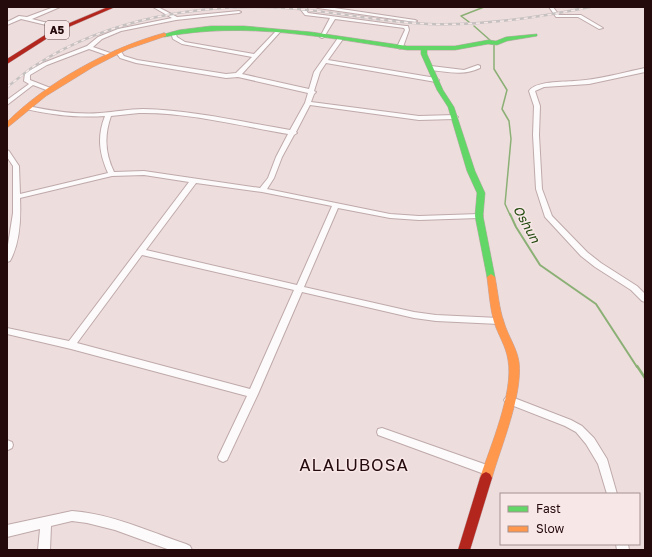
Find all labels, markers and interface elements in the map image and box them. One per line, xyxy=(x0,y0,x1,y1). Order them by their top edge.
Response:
road number: A5 xyxy=(45,21,69,39)
water label: Oshun xyxy=(510,202,544,246)
district label: ALALUBOSA xyxy=(299,454,409,475)
legend xyxy=(500,493,640,545)
text: Fast xyxy=(536,501,561,516)
text: Slow xyxy=(536,521,564,536)

